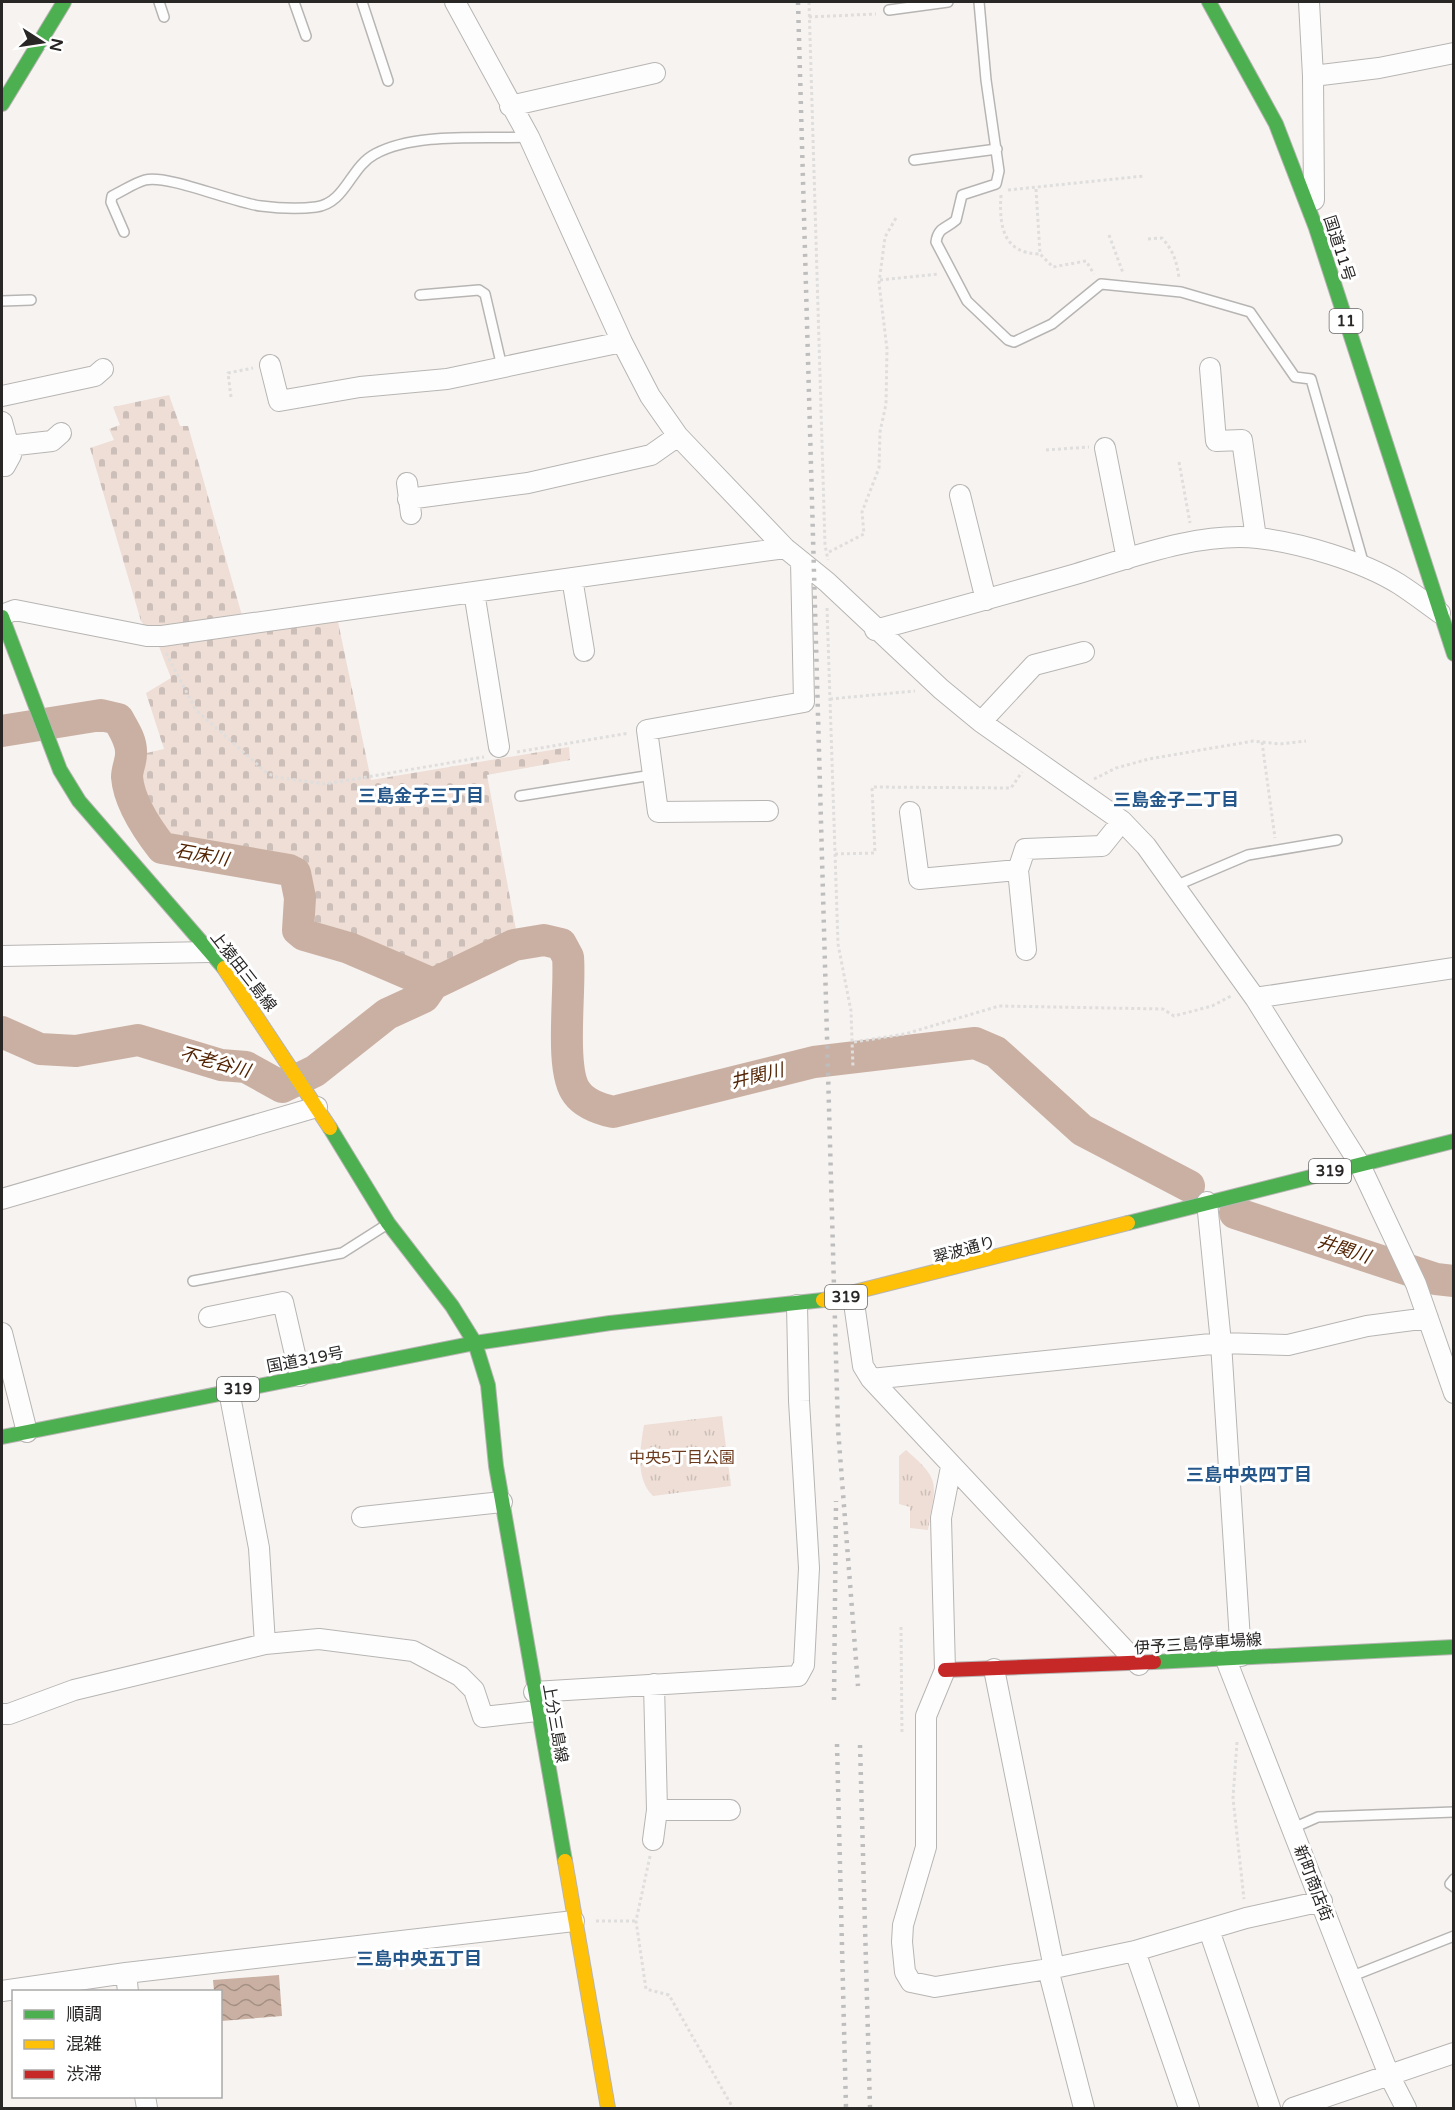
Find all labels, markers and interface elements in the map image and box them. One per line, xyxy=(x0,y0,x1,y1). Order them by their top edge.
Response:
north arrow xyxy=(12,12,72,72)
text: N xyxy=(45,37,67,53)
street label: 国道11号 xyxy=(1319,213,1359,284)
road number: 11 xyxy=(1330,309,1362,333)
district label: 三島金子三丁目 xyxy=(358,785,484,807)
district label: 三島金子二丁目 xyxy=(1113,789,1239,811)
water label: 石床川 xyxy=(174,839,232,871)
street label: 上猿田三島線 xyxy=(206,928,281,1016)
water label: 不老谷川 xyxy=(177,1042,255,1082)
water label: 井関川 xyxy=(728,1058,788,1093)
road number: 319 xyxy=(1309,1159,1351,1183)
water label: 井関川 xyxy=(1315,1230,1375,1268)
street label: 翠波通り xyxy=(931,1232,998,1268)
road number: 319 xyxy=(825,1285,867,1309)
street label: 国道319号 xyxy=(265,1343,345,1377)
road number: 319 xyxy=(217,1377,259,1401)
park label: 中央5丁目公園 xyxy=(629,1448,735,1468)
district label: 三島中央四丁目 xyxy=(1186,1464,1312,1486)
street label: 伊予三島停車場線 xyxy=(1134,1630,1263,1658)
street label: 上分三島線 xyxy=(538,1682,572,1764)
street label: 新町商店街 xyxy=(1289,1842,1337,1924)
district label: 三島中央五丁目 xyxy=(356,1948,482,1970)
legend xyxy=(12,1990,222,2098)
text: 順調 xyxy=(66,2003,102,2025)
text: 混雑 xyxy=(66,2033,102,2055)
text: 渋滞 xyxy=(66,2063,102,2085)

